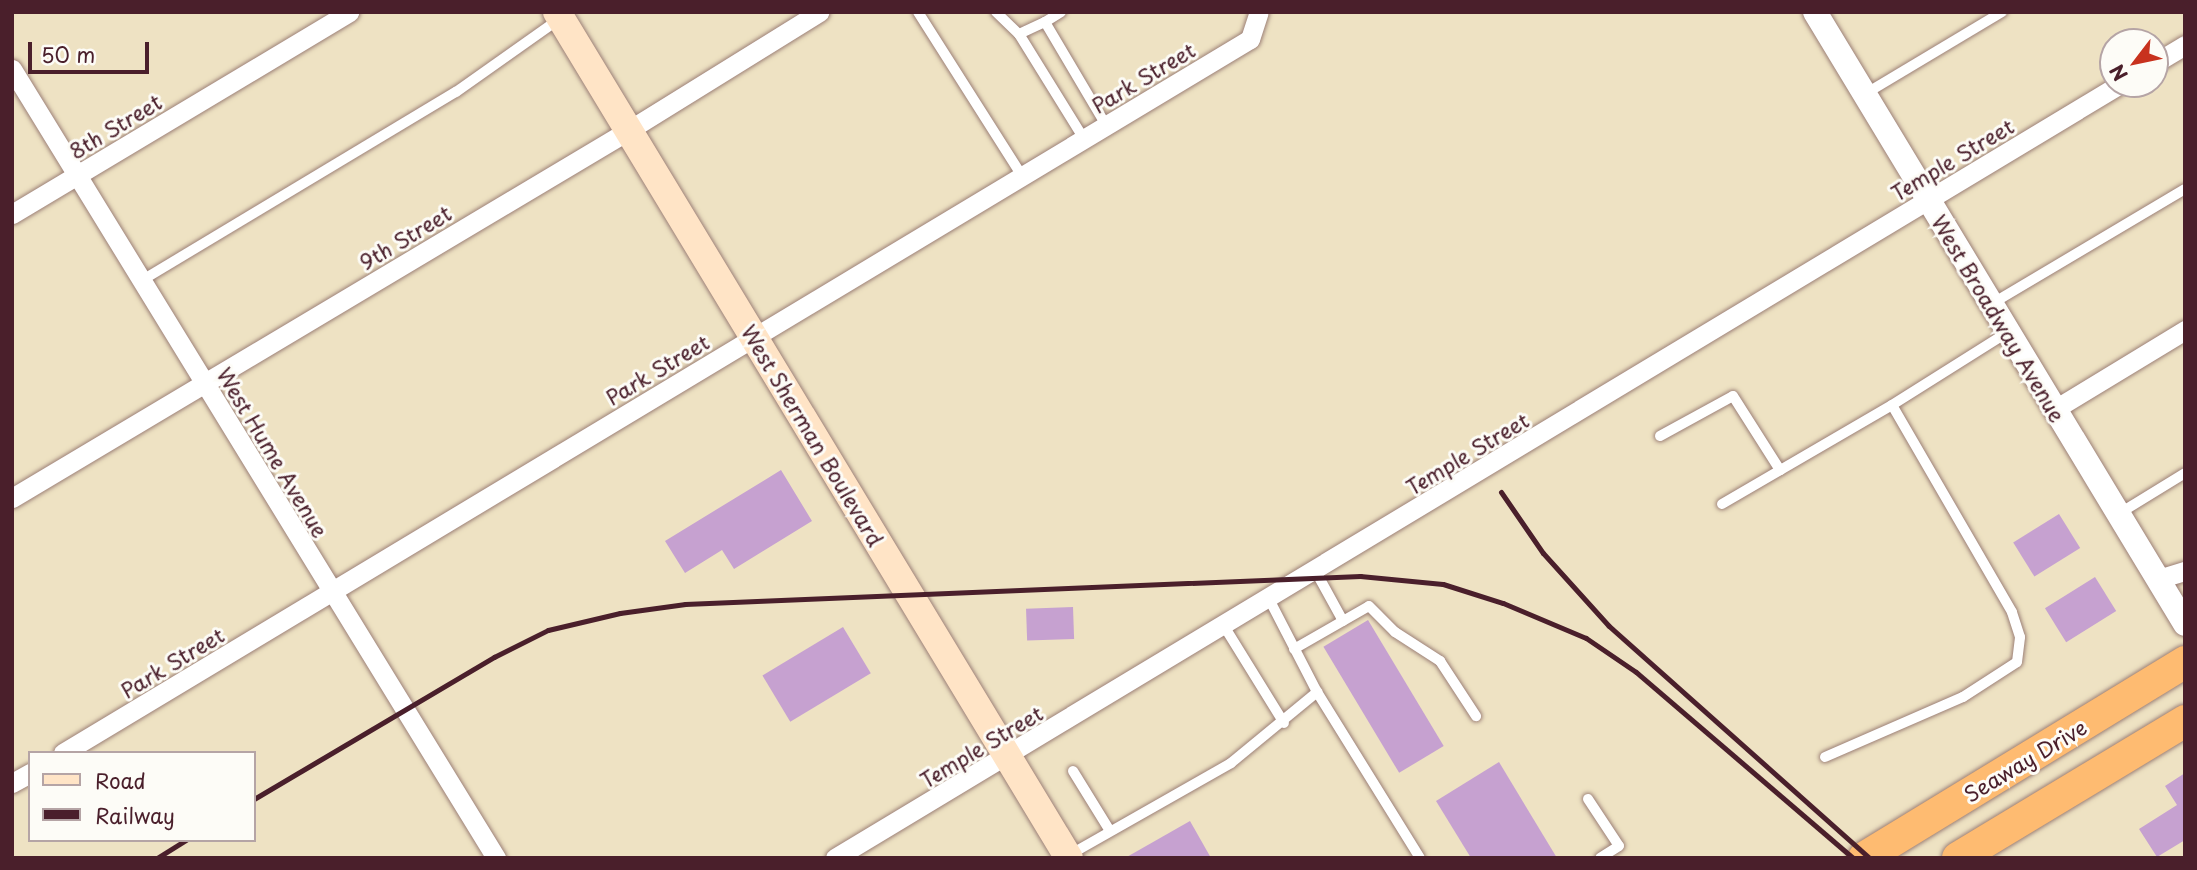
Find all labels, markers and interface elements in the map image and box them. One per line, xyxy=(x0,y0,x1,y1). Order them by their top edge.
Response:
scale bar xyxy=(32,28,152,72)
north arrow xyxy=(2099,28,2169,98)
street label: Park Street xyxy=(1087,36,1199,118)
text: 50 m xyxy=(41,38,95,70)
text: N xyxy=(2102,59,2134,87)
street label: 8th Street xyxy=(64,88,166,164)
street label: Temple Street xyxy=(1886,112,2018,206)
street label: 9th Street xyxy=(355,200,455,274)
street label: West Broadway Avenue xyxy=(1927,210,2071,426)
street label: West Sherman Boulevard xyxy=(737,320,889,550)
street label: Park Street xyxy=(601,328,713,410)
street label: West Hume Avenue xyxy=(212,362,334,542)
street label: Temple Street xyxy=(1401,406,1533,500)
street label: Park Street xyxy=(116,621,228,703)
street label: Temple Street xyxy=(915,699,1047,793)
street label: Seaway Drive xyxy=(1959,713,2091,807)
legend xyxy=(28,751,256,842)
text: Road xyxy=(95,764,146,796)
text: Railway xyxy=(95,799,175,831)

